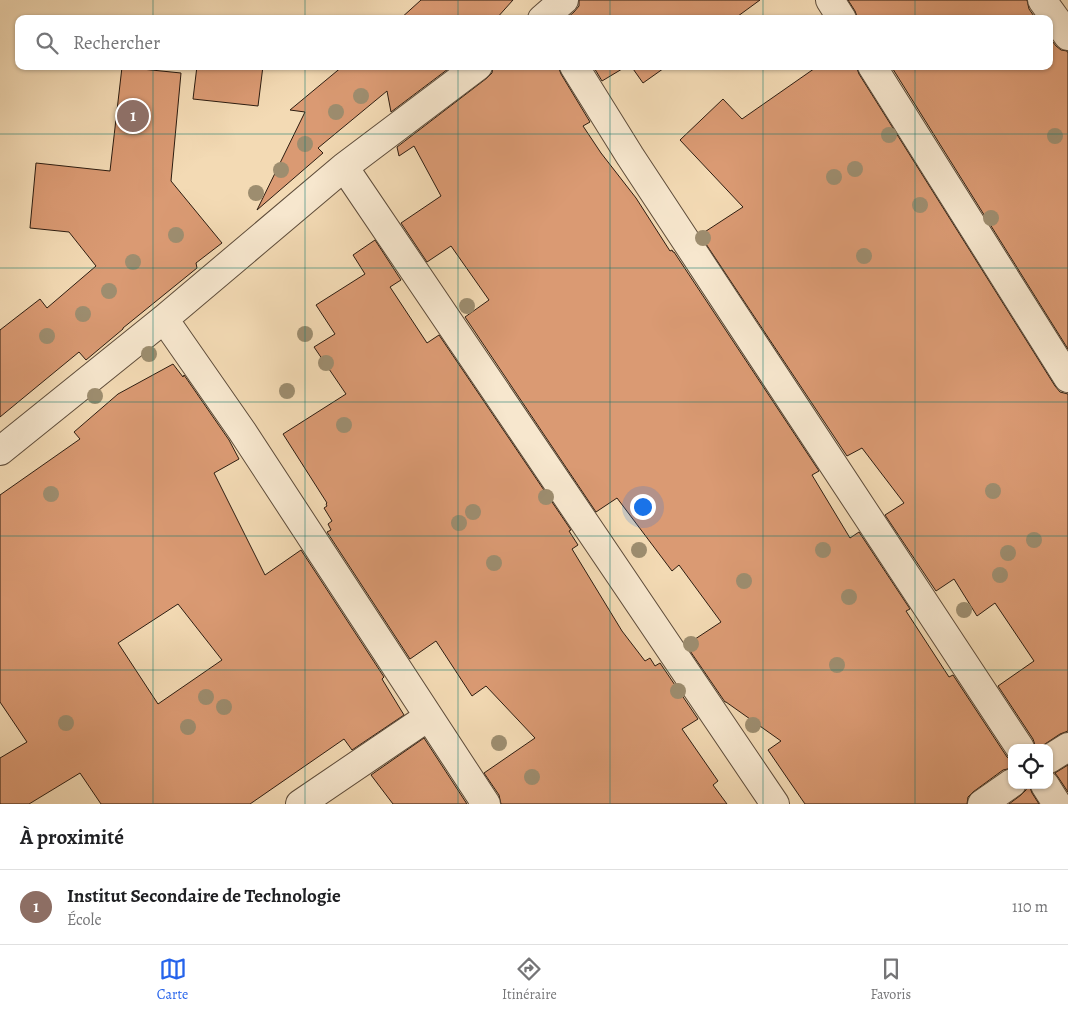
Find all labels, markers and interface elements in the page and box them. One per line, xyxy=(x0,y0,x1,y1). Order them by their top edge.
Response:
search box xyxy=(15,15,1053,70)
icon: search xyxy=(33,29,61,57)
text: Rechercher xyxy=(73,30,160,56)
pin: 1 xyxy=(117,97,149,135)
your location xyxy=(630,494,656,520)
map controls xyxy=(1008,744,1053,789)
button: locate xyxy=(1008,744,1053,789)
text: À proximité xyxy=(20,823,124,851)
text: Institut Secondaire de Technologie xyxy=(67,883,341,909)
text: 1 xyxy=(33,896,39,918)
text: 110 m xyxy=(1012,896,1048,918)
text: École xyxy=(67,909,102,931)
tab: Carte xyxy=(157,955,188,1004)
tab: Itinéraire xyxy=(502,955,557,1004)
tab: Favoris xyxy=(870,955,911,1004)

